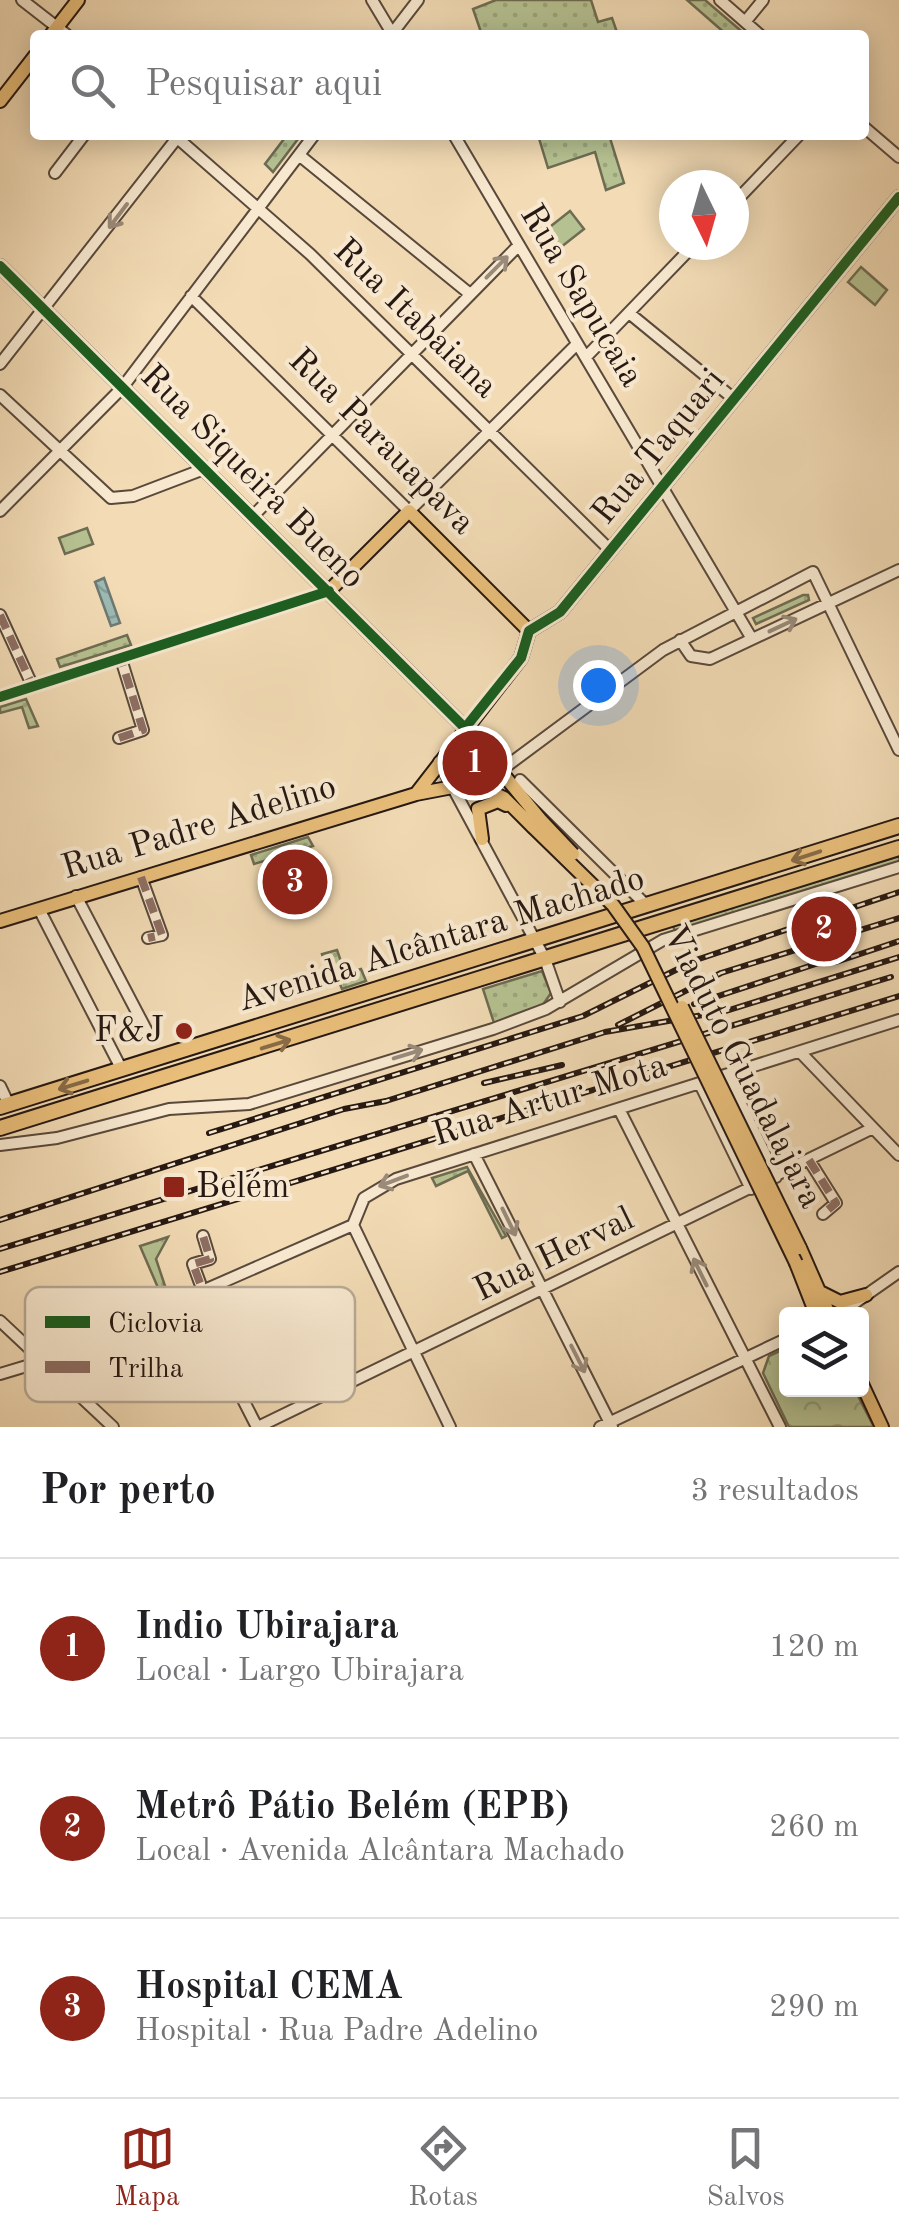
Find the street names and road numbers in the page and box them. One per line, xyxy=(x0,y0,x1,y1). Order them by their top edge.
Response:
street label: Rua Sapucaia xyxy=(513,199,649,393)
street label: Rua Itabaiana xyxy=(326,233,504,405)
street label: Rua Parauapava xyxy=(281,342,481,542)
street label: Rua Siqueira Bueno xyxy=(133,358,371,596)
street label: Rua Taquari xyxy=(586,363,732,531)
street label: Rua Padre Adelino xyxy=(58,770,340,886)
street label: Avenida Alcântara Machado xyxy=(233,861,649,1019)
street label: Viaduto Guadalajara xyxy=(656,920,828,1214)
street label: Rua Artur Mota xyxy=(429,1049,671,1153)
street label: Rua Herval xyxy=(469,1201,639,1309)

